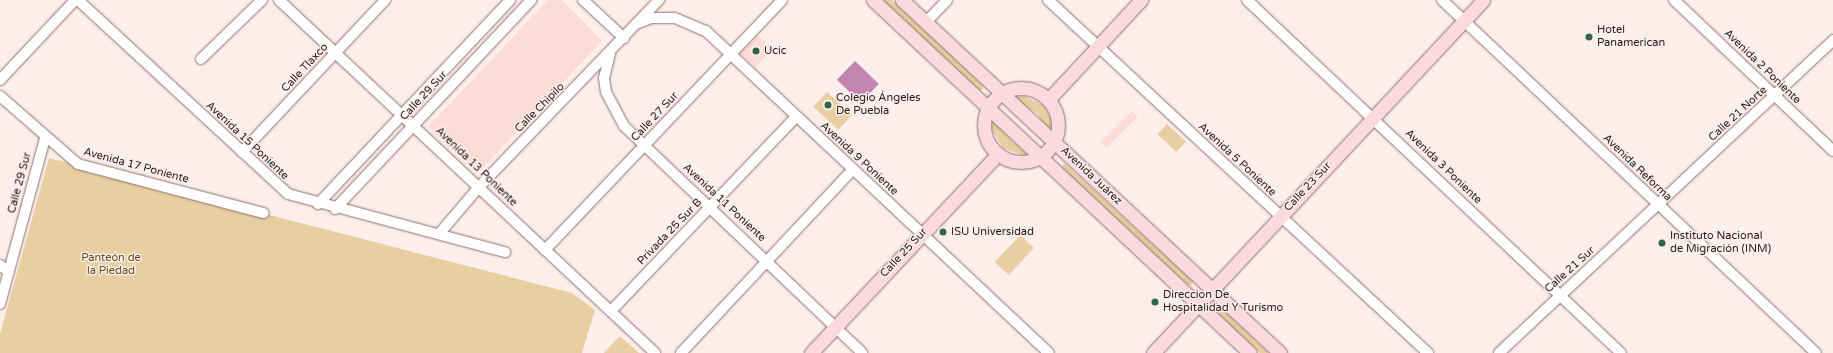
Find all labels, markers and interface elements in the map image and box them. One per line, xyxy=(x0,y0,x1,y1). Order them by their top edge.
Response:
place label: Hotel Panamerican xyxy=(1597,24,1665,50)
street label: Avenida 2 Poniente xyxy=(1721,27,1803,107)
marker: Hotel Panamerican xyxy=(1584,32,1594,42)
street label: Calle Tlaxco xyxy=(279,41,331,95)
place label: Ucic xyxy=(764,44,787,58)
marker: Ucic xyxy=(751,46,761,56)
street label: Calle 29 Sur xyxy=(398,69,450,123)
street label: Calle Chipilo xyxy=(513,81,567,135)
street label: Calle 21 Norte xyxy=(1706,84,1770,144)
street label: Calle 27 Sur xyxy=(629,90,681,144)
place label: Colegio Ángeles De Puebla xyxy=(836,92,921,118)
street label: Avenida 15 Poniente xyxy=(203,99,291,183)
marker: Colegio Ángeles De Puebla xyxy=(823,100,833,110)
street label: Avenida 9 Poniente xyxy=(817,120,901,198)
street label: Avenida 5 Poniente xyxy=(1195,121,1279,199)
street label: Avenida 13 Poniente xyxy=(432,125,520,209)
street label: Avenida 3 Poniente xyxy=(1402,127,1484,207)
street label: Avenida Reforma xyxy=(1600,132,1674,204)
street label: Avenida Juárez xyxy=(1058,144,1124,208)
street label: Avenida 17 Poniente xyxy=(82,146,190,186)
street label: Calle 29 Sur xyxy=(6,151,34,215)
street label: Calle 23 Sur xyxy=(1282,160,1334,214)
street label: Avenida 11 Poniente xyxy=(680,161,768,245)
street label: Privada 25 Sur B xyxy=(635,196,705,268)
place label: ISU Universidad xyxy=(951,225,1034,239)
street label: Calle 25 Sur xyxy=(878,226,930,280)
marker: ISU Universidad xyxy=(938,227,948,237)
place label: Instituto Nacional de Migración (INM) xyxy=(1670,230,1771,256)
marker: Instituto Nacional de Migración (INM) xyxy=(1657,238,1667,248)
street label: Calle 21 Sur xyxy=(1542,244,1598,296)
park label: Panteón de la Piedad xyxy=(81,252,141,278)
place label: Direccion De Hospitalidad Y Turismo xyxy=(1163,289,1283,315)
marker: Direccion De Hospitalidad Y Turismo xyxy=(1150,297,1160,307)

